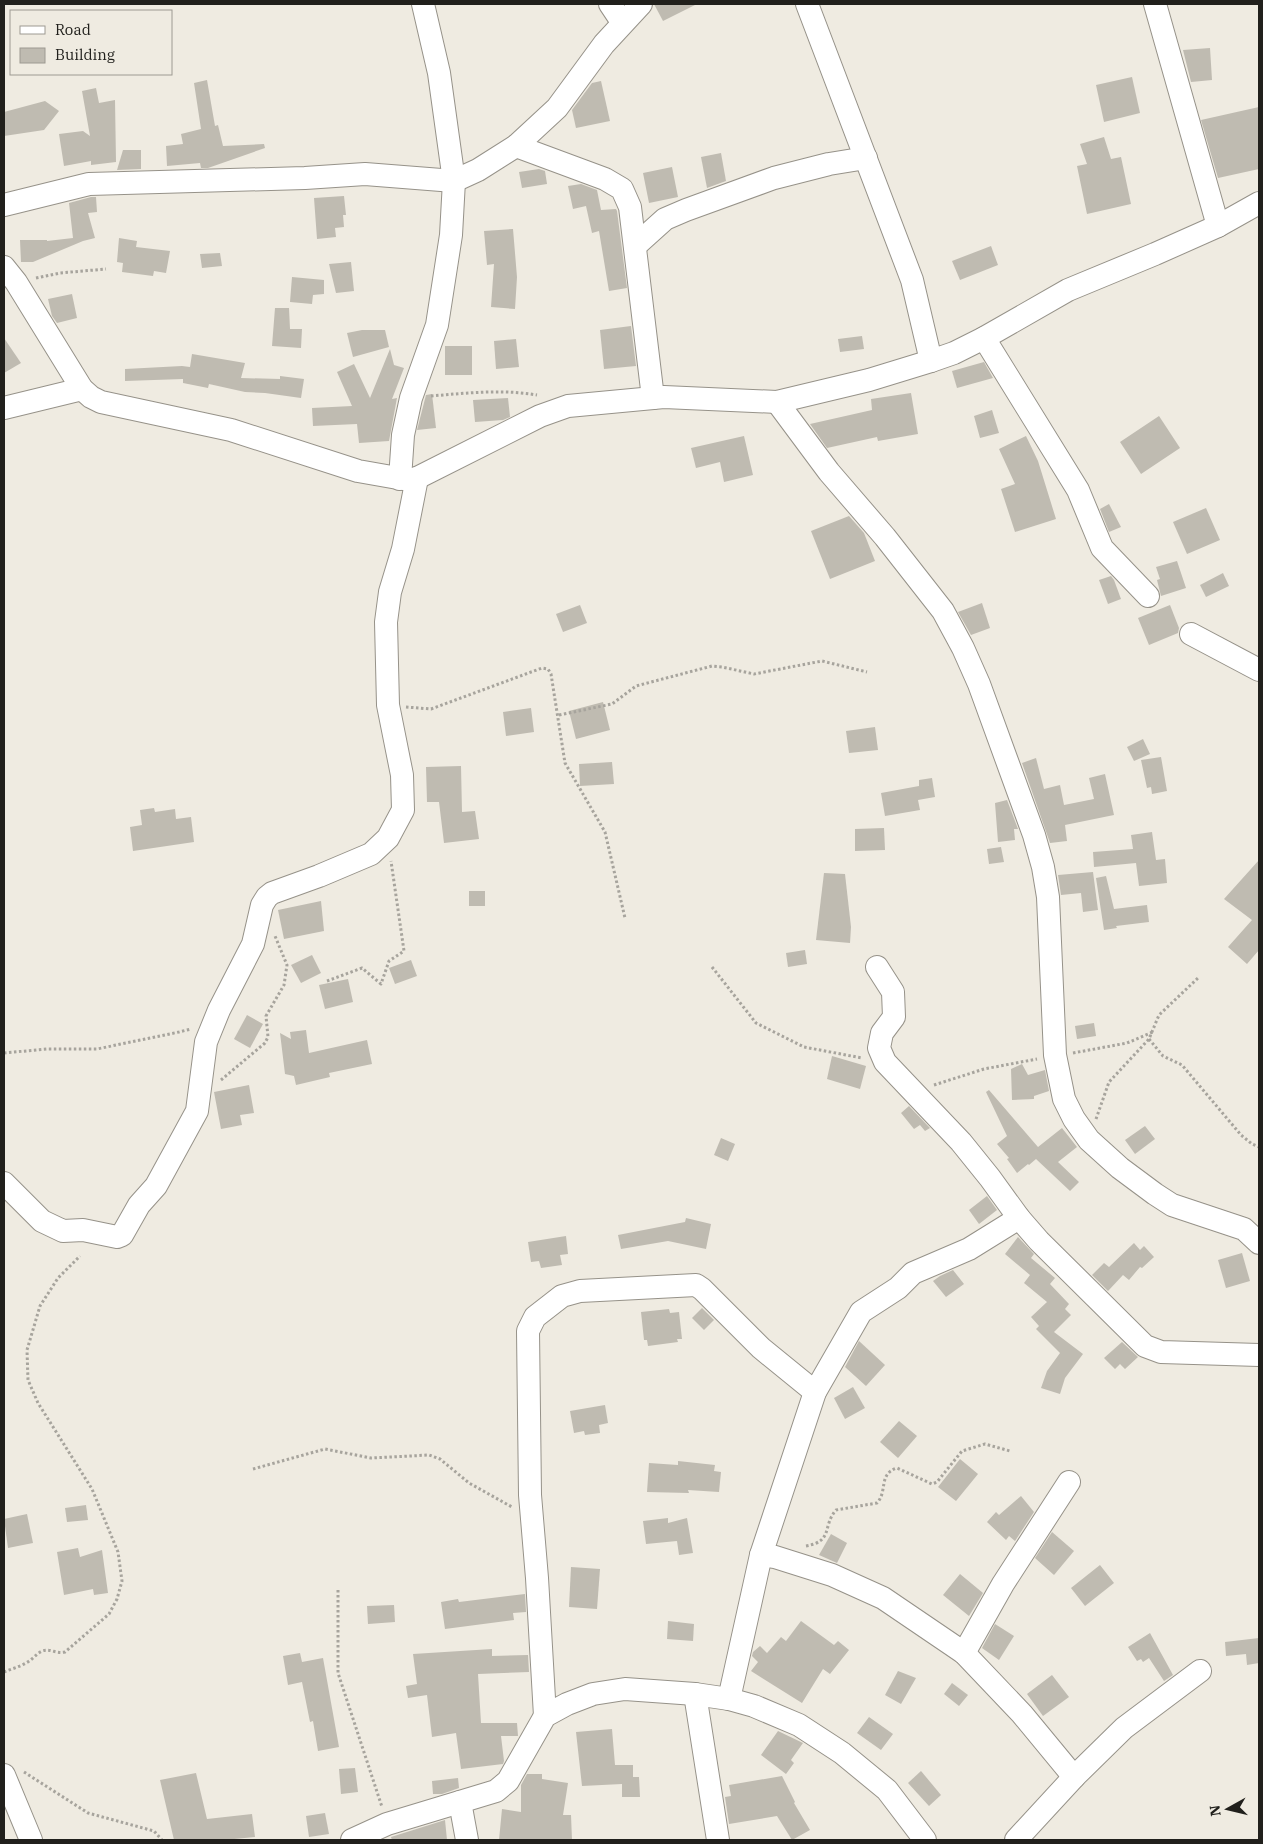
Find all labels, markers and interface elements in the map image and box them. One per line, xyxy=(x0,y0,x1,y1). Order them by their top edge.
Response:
legend xyxy=(10,10,172,75)
text: Road xyxy=(55,20,91,39)
text: Building xyxy=(55,45,115,64)
north arrow xyxy=(1203,1784,1253,1834)
text: N xyxy=(1205,1804,1225,1818)

